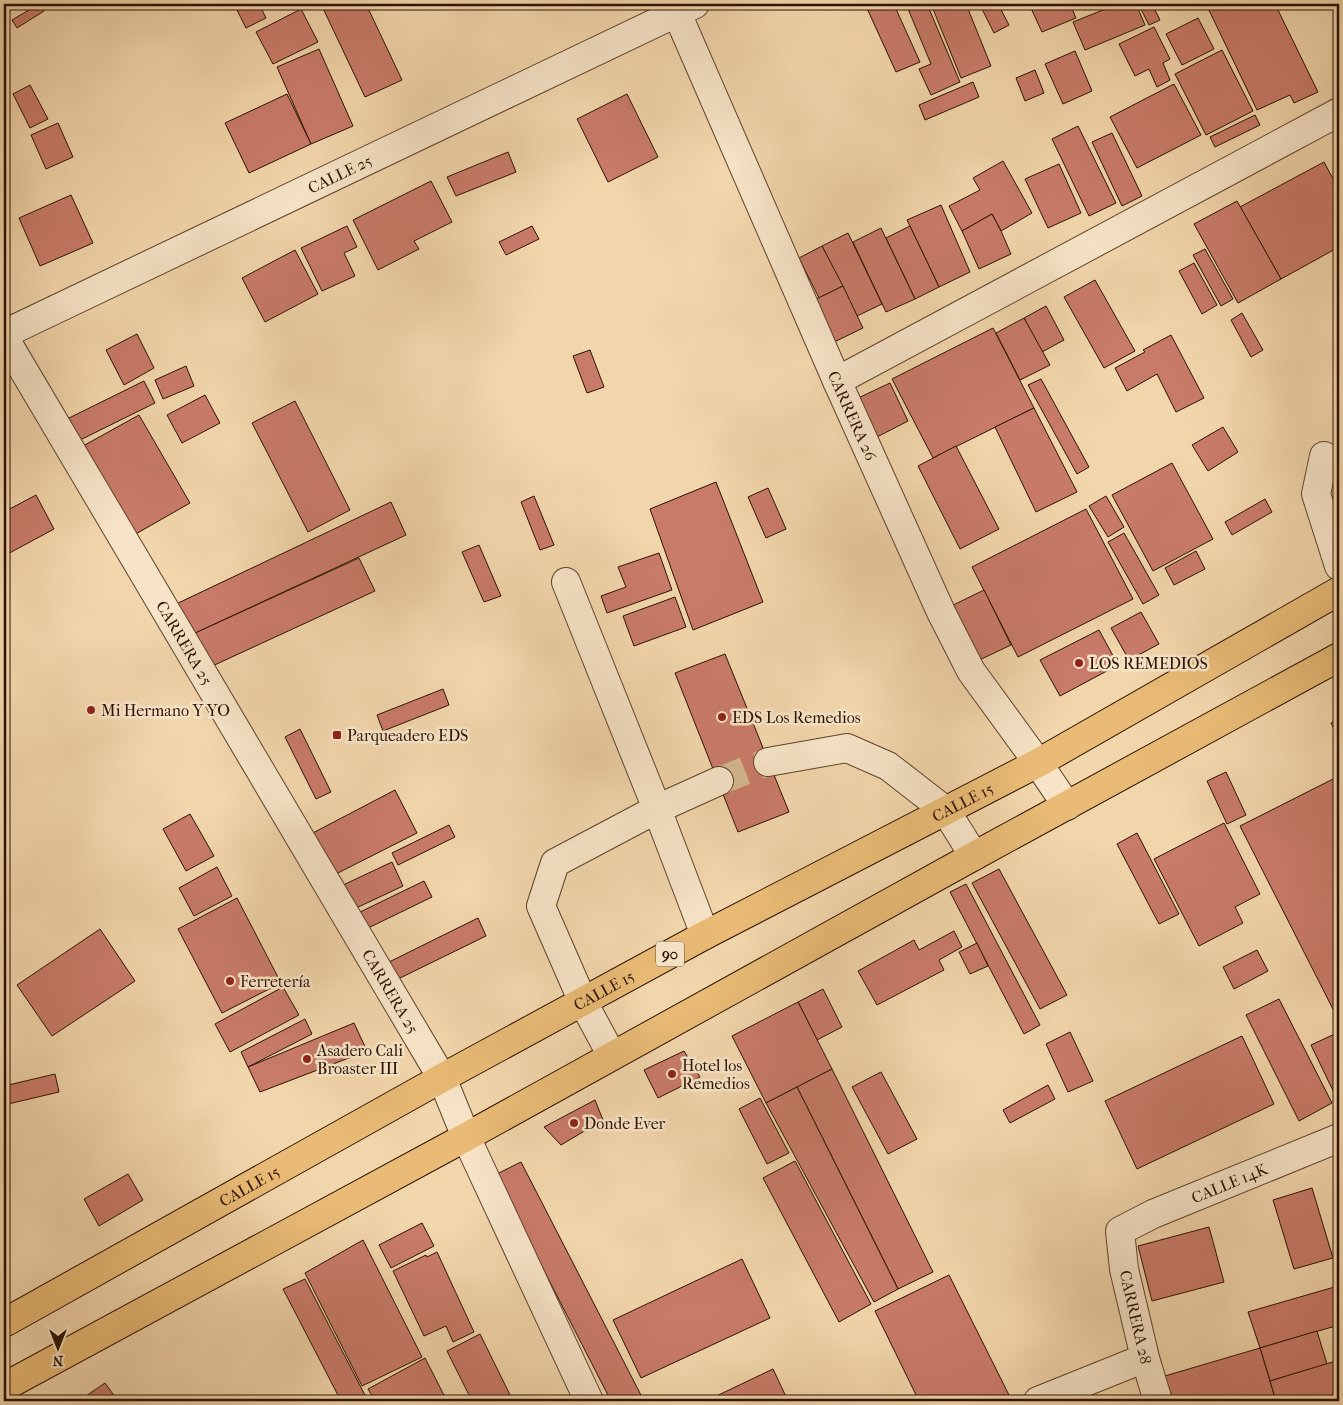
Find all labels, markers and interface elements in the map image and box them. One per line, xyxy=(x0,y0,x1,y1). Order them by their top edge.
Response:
street label: CALLE 25 xyxy=(305,151,375,198)
street label: CARRERA 26 xyxy=(824,368,881,464)
street label: CARRERA 25 xyxy=(152,597,217,689)
place label: LOS REMEDIOS xyxy=(1089,654,1208,673)
marker: LOS REMEDIOS xyxy=(1073,657,1085,669)
place label: Mi Hermano Y YO xyxy=(101,701,230,720)
marker: Mi Hermano Y YO xyxy=(85,704,97,716)
place label: EDS Los Remedios xyxy=(732,708,861,727)
marker: EDS Los Remedios xyxy=(716,711,728,723)
place label: Parqueadero EDS xyxy=(347,726,468,745)
marker: Parqueadero EDS xyxy=(331,729,343,741)
street label: CALLE 15 xyxy=(929,779,997,826)
road number: 90 xyxy=(656,942,684,966)
street label: CARRERA 25 xyxy=(358,946,423,1037)
street label: CALLE 15 xyxy=(570,966,638,1015)
place label: Ferretería xyxy=(240,972,311,991)
marker: Ferretería xyxy=(224,975,236,987)
place label: Asadero Cali Broaster III xyxy=(316,1041,403,1078)
marker: Asadero Cali Broaster III xyxy=(301,1053,313,1065)
place label: Hotel los Remedios xyxy=(682,1056,750,1093)
marker: Hotel los Remedios xyxy=(666,1068,678,1080)
place label: Donde Ever xyxy=(584,1114,666,1133)
marker: Donde Ever xyxy=(568,1117,580,1129)
street label: CALLE 14K xyxy=(1189,1159,1271,1207)
street label: CALLE 15 xyxy=(216,1162,283,1211)
street label: CARRERA 28 xyxy=(1115,1268,1156,1366)
north arrow xyxy=(32,1322,82,1372)
text: N xyxy=(52,1352,63,1369)

